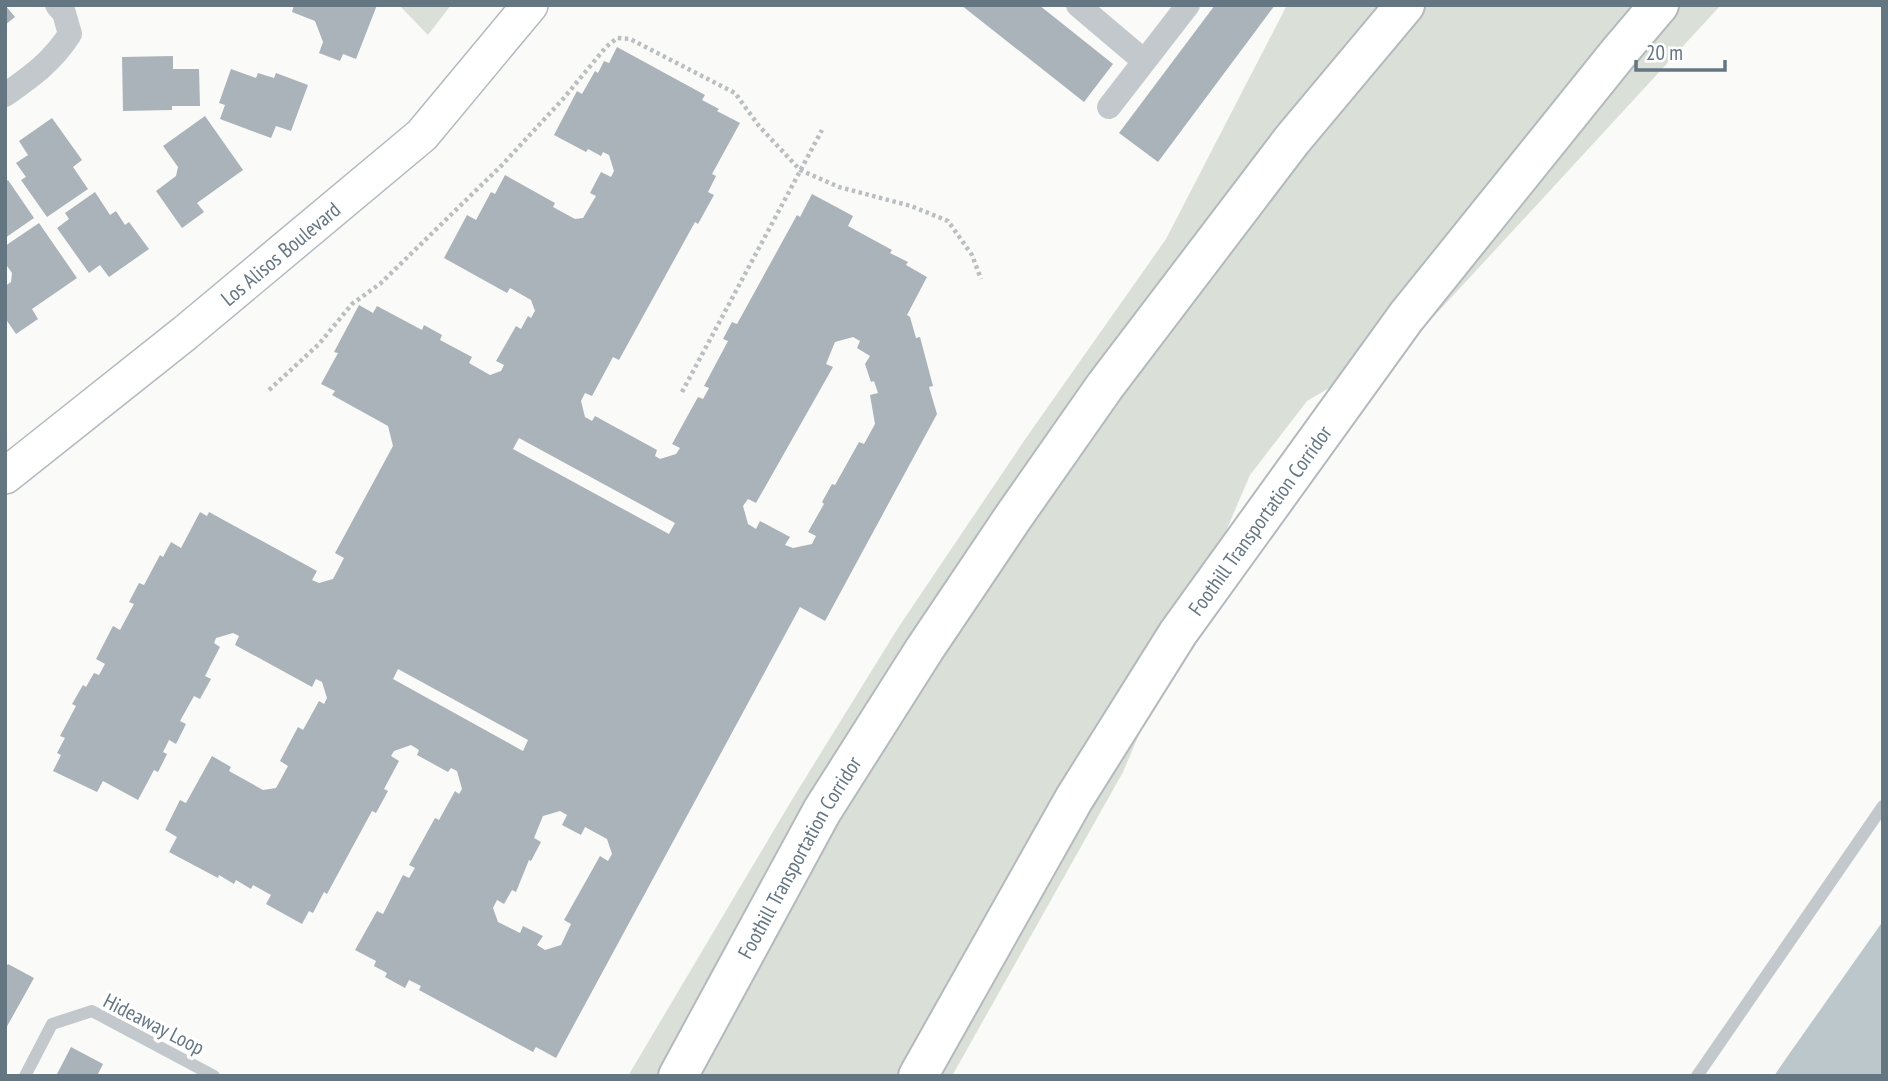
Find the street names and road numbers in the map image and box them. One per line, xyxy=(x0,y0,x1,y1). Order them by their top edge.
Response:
street label: Los Alisos Boulevard xyxy=(215,196,346,311)
street label: Foothill Transportation Corridor xyxy=(1182,419,1337,621)
street label: Foothill Transportation Corridor xyxy=(731,751,867,963)
street label: Hideaway Loop xyxy=(99,987,209,1061)

